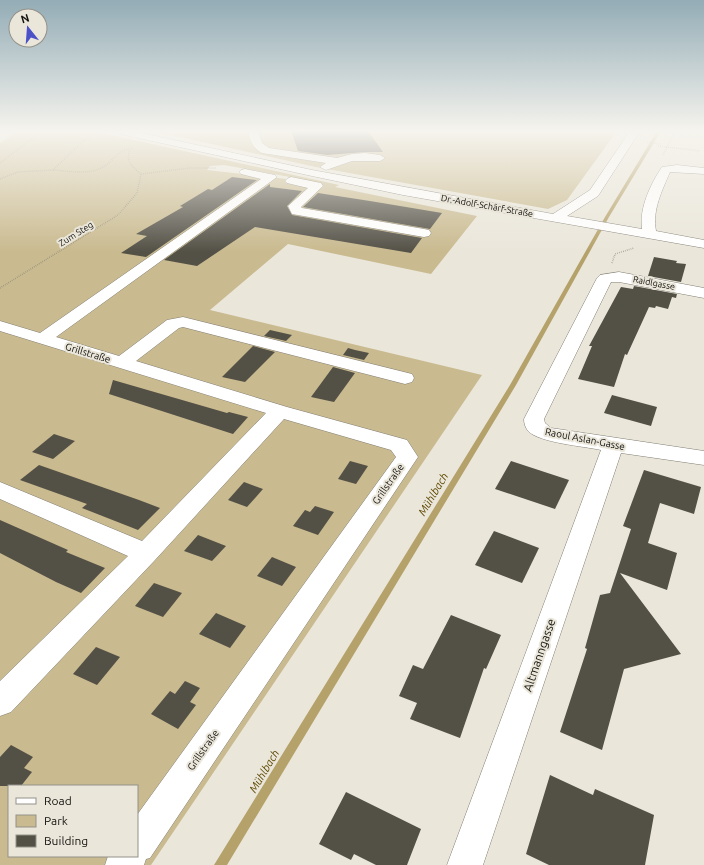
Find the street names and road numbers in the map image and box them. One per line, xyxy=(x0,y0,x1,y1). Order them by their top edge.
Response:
street label: Dr.-Adolf-Schärf-Straße xyxy=(440,193,534,219)
street label: Zum Steg xyxy=(57,220,95,248)
street label: Raidlgasse xyxy=(632,274,676,292)
street label: Grillstraße xyxy=(64,341,112,365)
street label: Raoul Aslan-Gasse xyxy=(544,426,626,452)
street label: Grillstraße xyxy=(370,462,406,506)
street label: Altmanngasse xyxy=(520,617,558,693)
street label: Grillstraße xyxy=(185,728,221,772)

